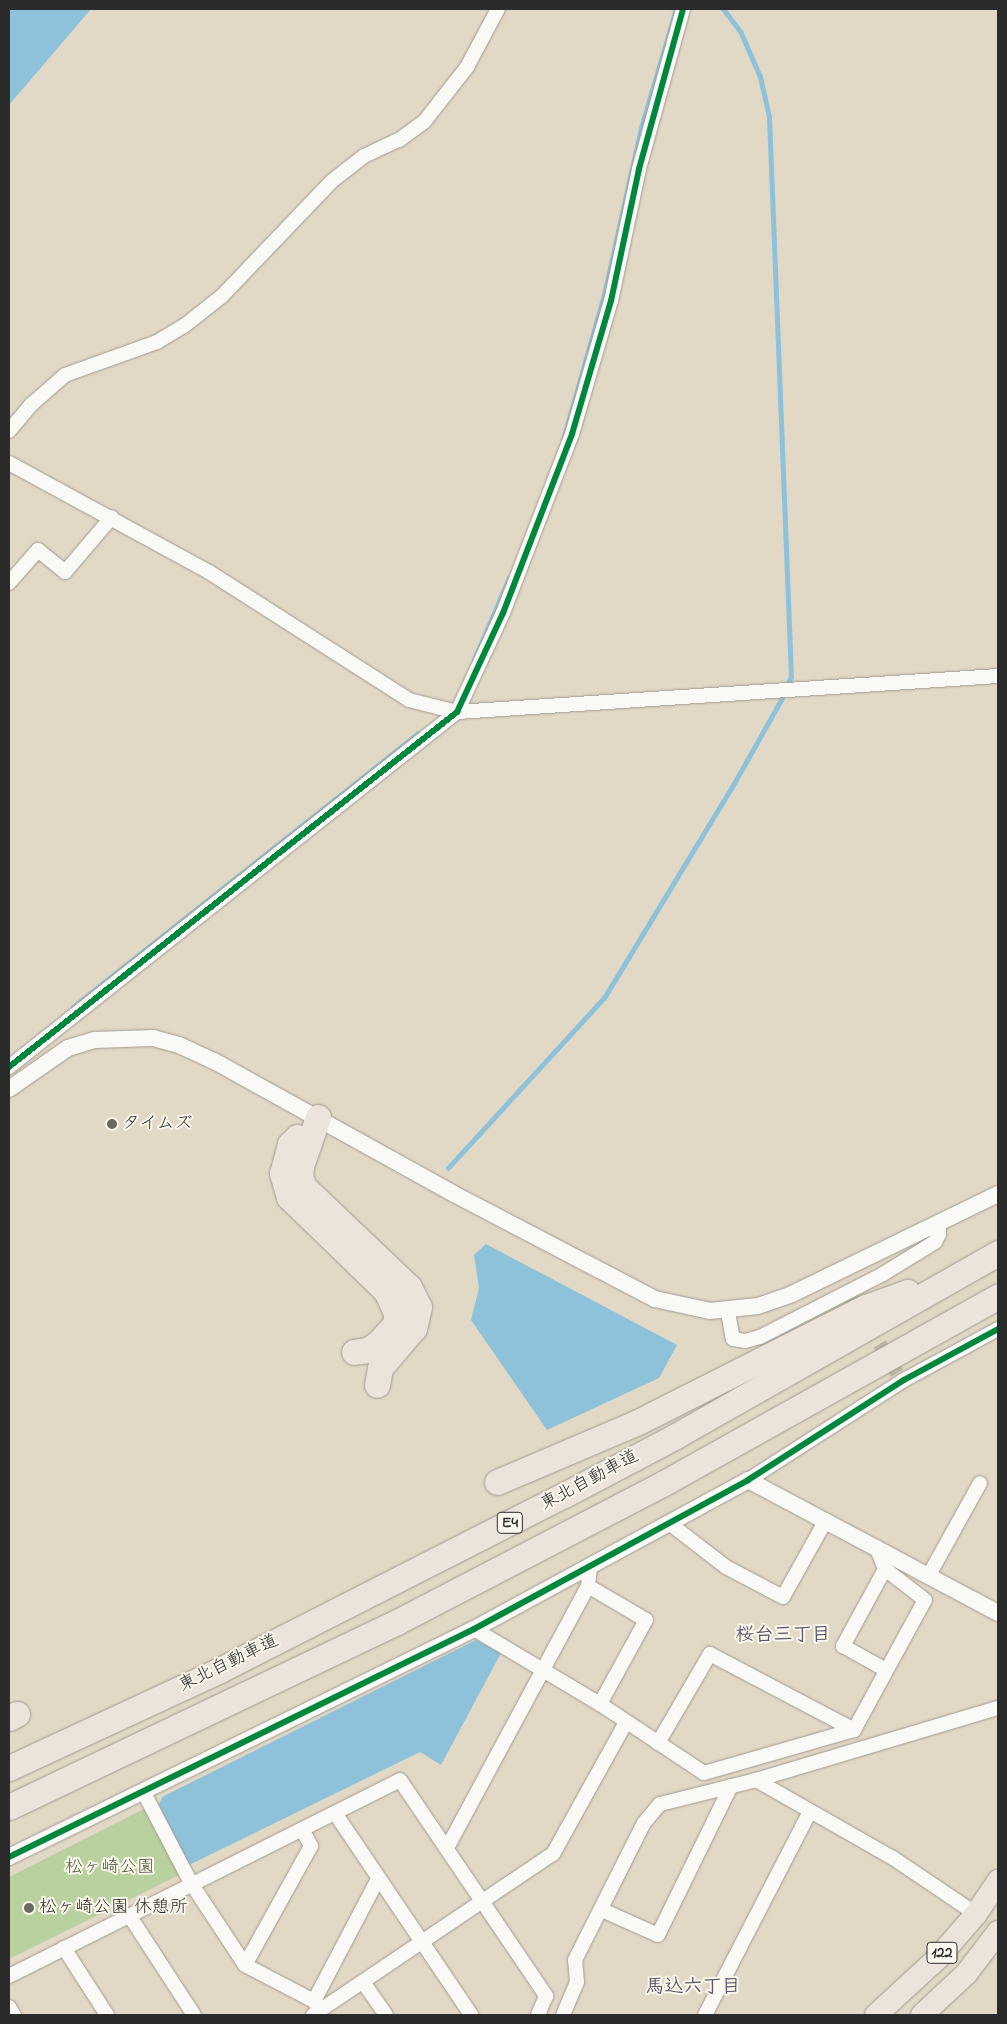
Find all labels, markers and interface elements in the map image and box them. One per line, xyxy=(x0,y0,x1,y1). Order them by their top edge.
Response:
place label: タイムズ xyxy=(122,1113,194,1135)
marker: タイムズ xyxy=(106,1118,118,1130)
street label: 東北自動車道 xyxy=(537,1446,643,1516)
road number: E4 xyxy=(496,1510,524,1536)
district label: 桜台三丁目 xyxy=(736,1625,830,1647)
street label: 東北自動車道 xyxy=(176,1631,282,1697)
park label: 松ヶ崎公園 xyxy=(65,1857,155,1879)
place label: 松ヶ崎公園 休憩所 xyxy=(39,1897,187,1919)
marker: 松ヶ崎公園 休憩所 xyxy=(23,1902,35,1914)
road number: 122 xyxy=(926,1940,958,1966)
district label: 馬込六丁目 xyxy=(646,1977,740,1999)

